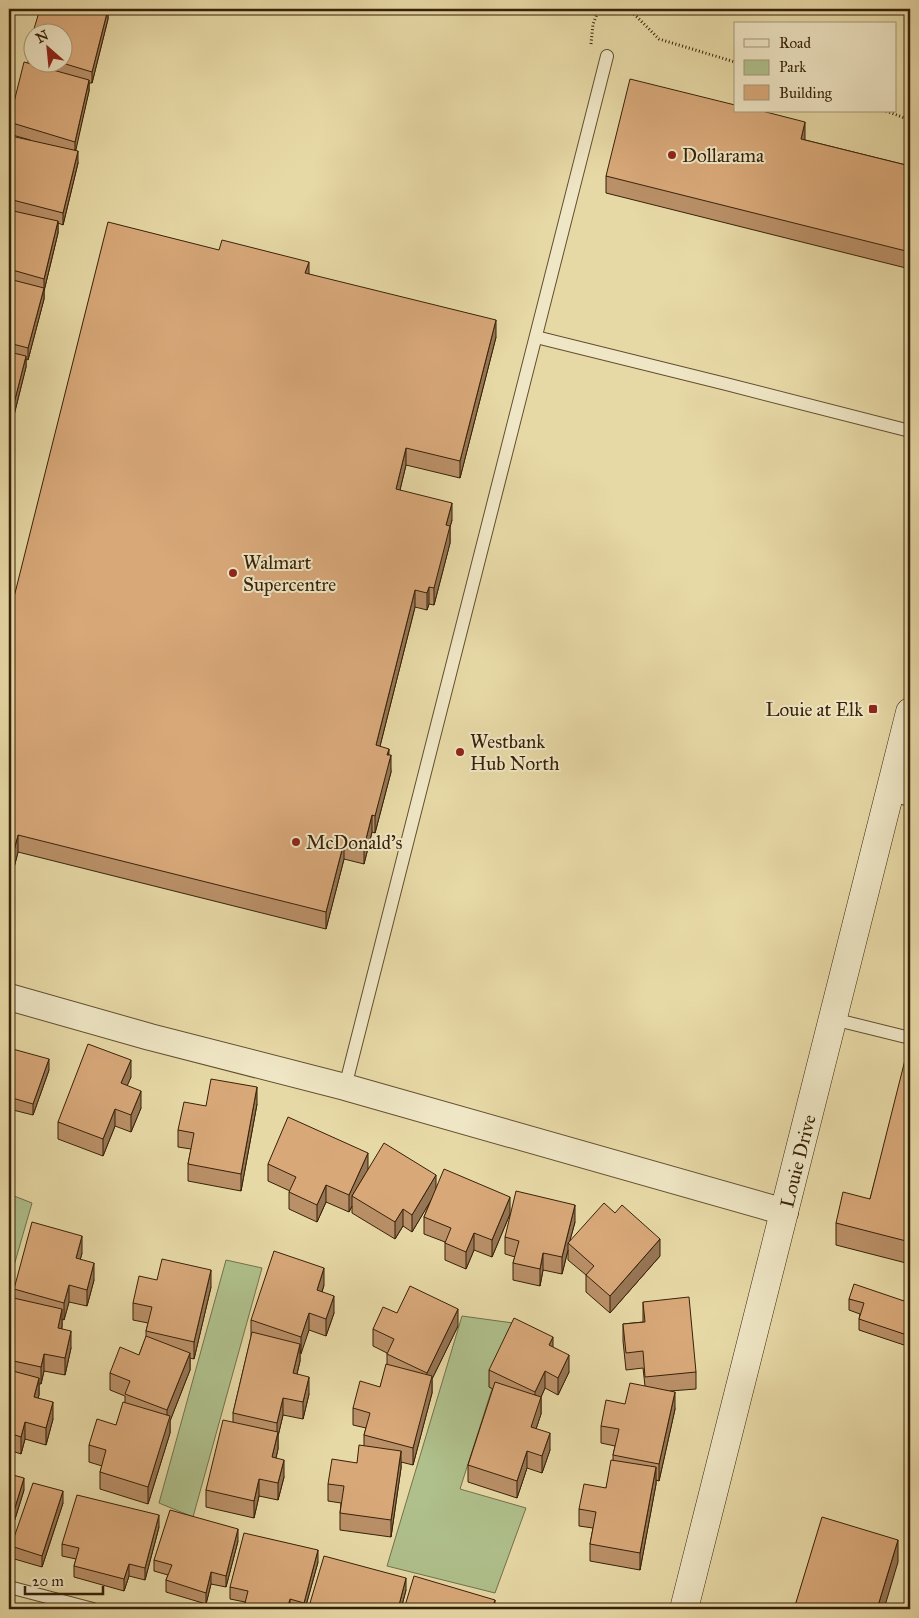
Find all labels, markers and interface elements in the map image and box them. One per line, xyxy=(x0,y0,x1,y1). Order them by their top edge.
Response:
north arrow xyxy=(22,22,72,72)
legend xyxy=(734,22,896,112)
text: N xyxy=(33,27,52,47)
text: Road xyxy=(779,34,811,52)
text: Park xyxy=(779,58,806,76)
text: Building xyxy=(779,84,833,102)
place label: Dollarama xyxy=(682,144,765,167)
marker: Dollarama xyxy=(666,149,678,161)
place label: Walmart Supercentre xyxy=(243,551,336,596)
marker: Walmart Supercentre xyxy=(227,567,239,579)
place label: Louie at Elk xyxy=(766,698,863,721)
marker: Louie at Elk xyxy=(867,703,879,715)
place label: Westbank Hub North xyxy=(470,730,560,775)
marker: Westbank Hub North xyxy=(454,746,466,758)
place label: McDonald's xyxy=(306,831,403,854)
marker: McDonald's xyxy=(290,836,302,848)
street label: Louie Drive xyxy=(775,1112,821,1210)
scale bar xyxy=(25,1563,102,1595)
text: 20 m xyxy=(32,1572,64,1590)

